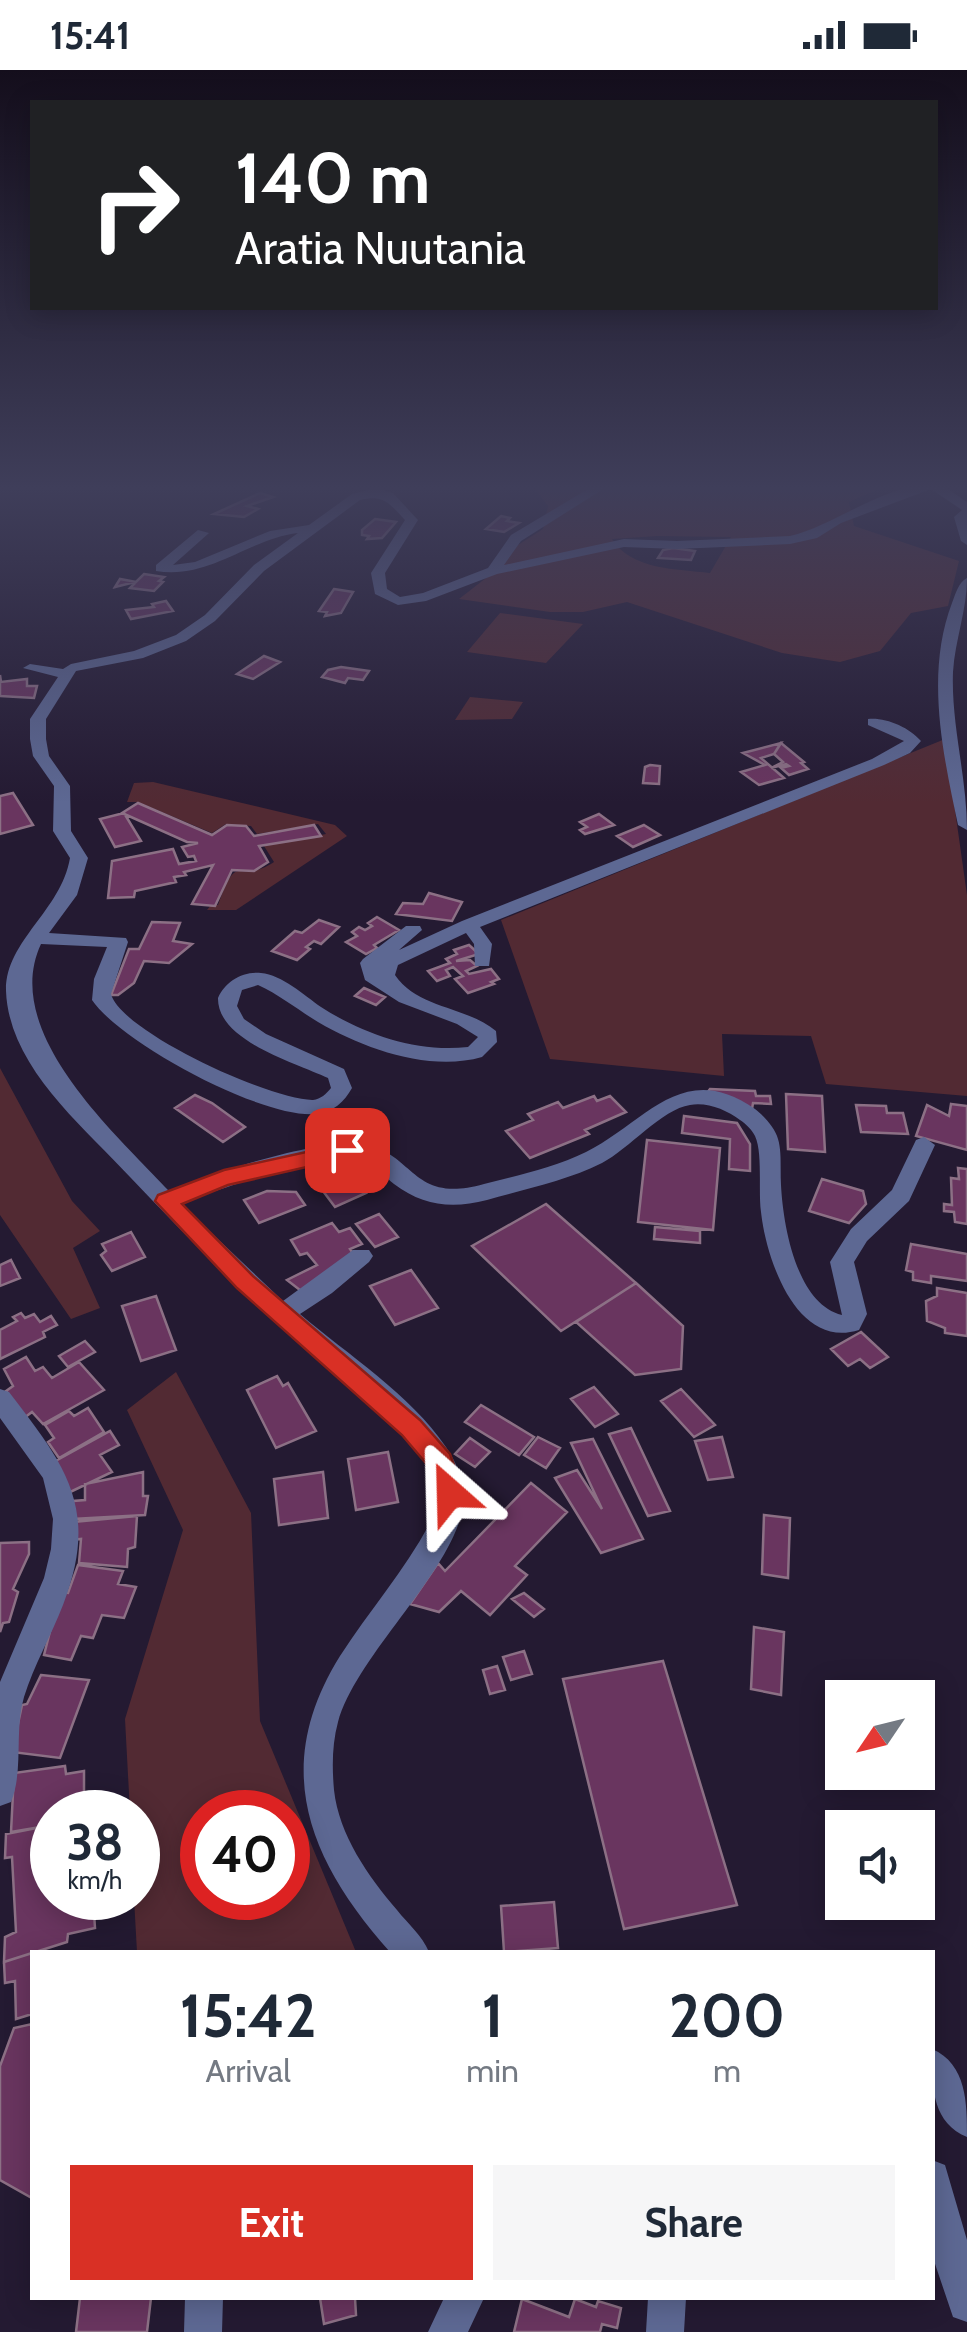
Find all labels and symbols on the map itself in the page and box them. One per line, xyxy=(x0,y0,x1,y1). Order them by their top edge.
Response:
pin xyxy=(305,1108,390,1193)
position arrow xyxy=(398,1441,502,1545)
north arrow xyxy=(825,1680,935,1790)
speed limit sign: 40 xyxy=(180,1790,310,1920)

